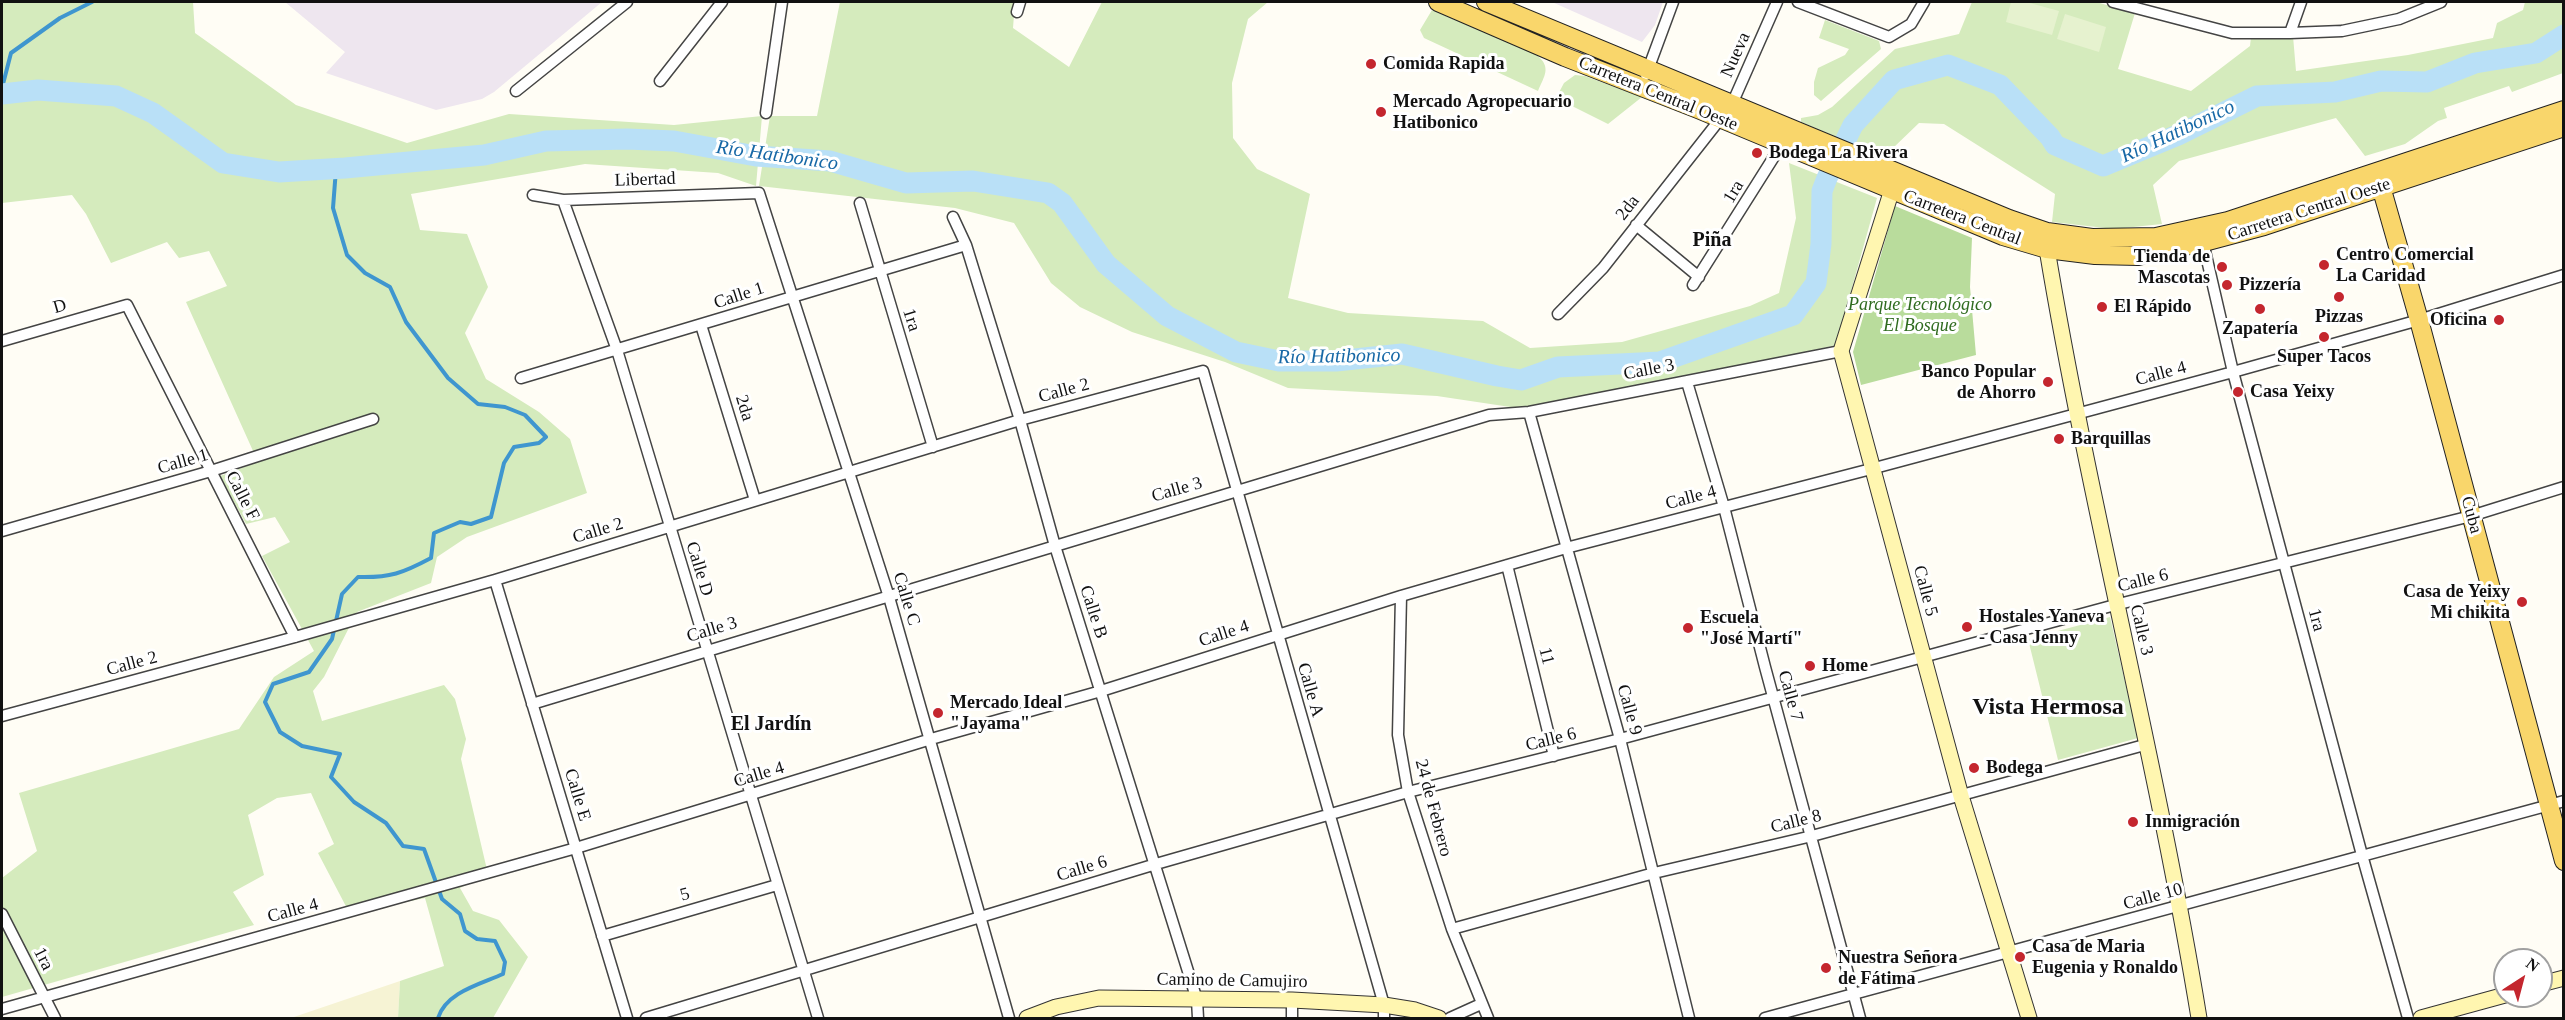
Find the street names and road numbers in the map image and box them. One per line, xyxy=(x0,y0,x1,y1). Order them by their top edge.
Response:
street label: Nueva xyxy=(1717,29,1755,81)
street label: Carretera Central Oeste xyxy=(1575,52,1741,136)
street label: Libertad xyxy=(614,168,676,192)
street label: Carretera Central Oeste xyxy=(2225,173,2393,247)
street label: 1ra xyxy=(1719,177,1749,207)
street label: Carretera Central xyxy=(1900,186,2024,250)
street label: 2da xyxy=(1611,191,1645,225)
street label: Calle 1 xyxy=(711,278,767,314)
street label: D xyxy=(51,295,69,319)
street label: 1ra xyxy=(897,306,925,334)
street label: Calle 3 xyxy=(1622,354,1676,386)
street label: Calle 4 xyxy=(2133,357,2189,391)
street label: Calle 2 xyxy=(1036,374,1092,408)
street label: 2da xyxy=(730,392,758,424)
street label: Calle 1 xyxy=(155,445,211,479)
street label: Calle F xyxy=(220,468,264,524)
street label: Calle 3 xyxy=(1149,473,1205,507)
street label: Calle 4 xyxy=(1663,481,1719,515)
street label: Cuba xyxy=(2456,494,2486,536)
street label: Calle 2 xyxy=(570,513,626,549)
street label: Calle D xyxy=(681,539,717,599)
street label: Calle 5 xyxy=(1908,563,1942,619)
street label: Calle 6 xyxy=(2115,564,2171,598)
street label: Calle C xyxy=(888,570,924,628)
street label: Calle B xyxy=(1074,583,1112,641)
street label: Calle 3 xyxy=(2125,602,2157,658)
street label: 1ra xyxy=(2303,606,2329,634)
street label: Calle 3 xyxy=(684,612,740,648)
street label: Calle 4 xyxy=(1196,616,1252,652)
street label: 11 xyxy=(1533,645,1559,667)
street label: Calle 2 xyxy=(104,647,160,681)
street label: Calle A xyxy=(1292,660,1328,720)
street label: Calle 7 xyxy=(1773,668,1807,724)
street label: Calle 9 xyxy=(1612,682,1646,738)
street label: Calle 6 xyxy=(1523,723,1579,757)
street label: Calle 4 xyxy=(731,757,787,793)
street label: 24 de Febrero xyxy=(1410,757,1456,859)
street label: Calle E xyxy=(559,766,595,824)
street label: Calle 8 xyxy=(1768,805,1824,839)
street label: Calle 6 xyxy=(1054,851,1110,887)
street label: Calle 10 xyxy=(2121,879,2185,915)
street label: 5 xyxy=(678,883,692,907)
street label: Calle 4 xyxy=(265,894,321,928)
street label: 1ra xyxy=(28,944,58,974)
street label: Camino de Camujiro xyxy=(1156,969,1308,993)

